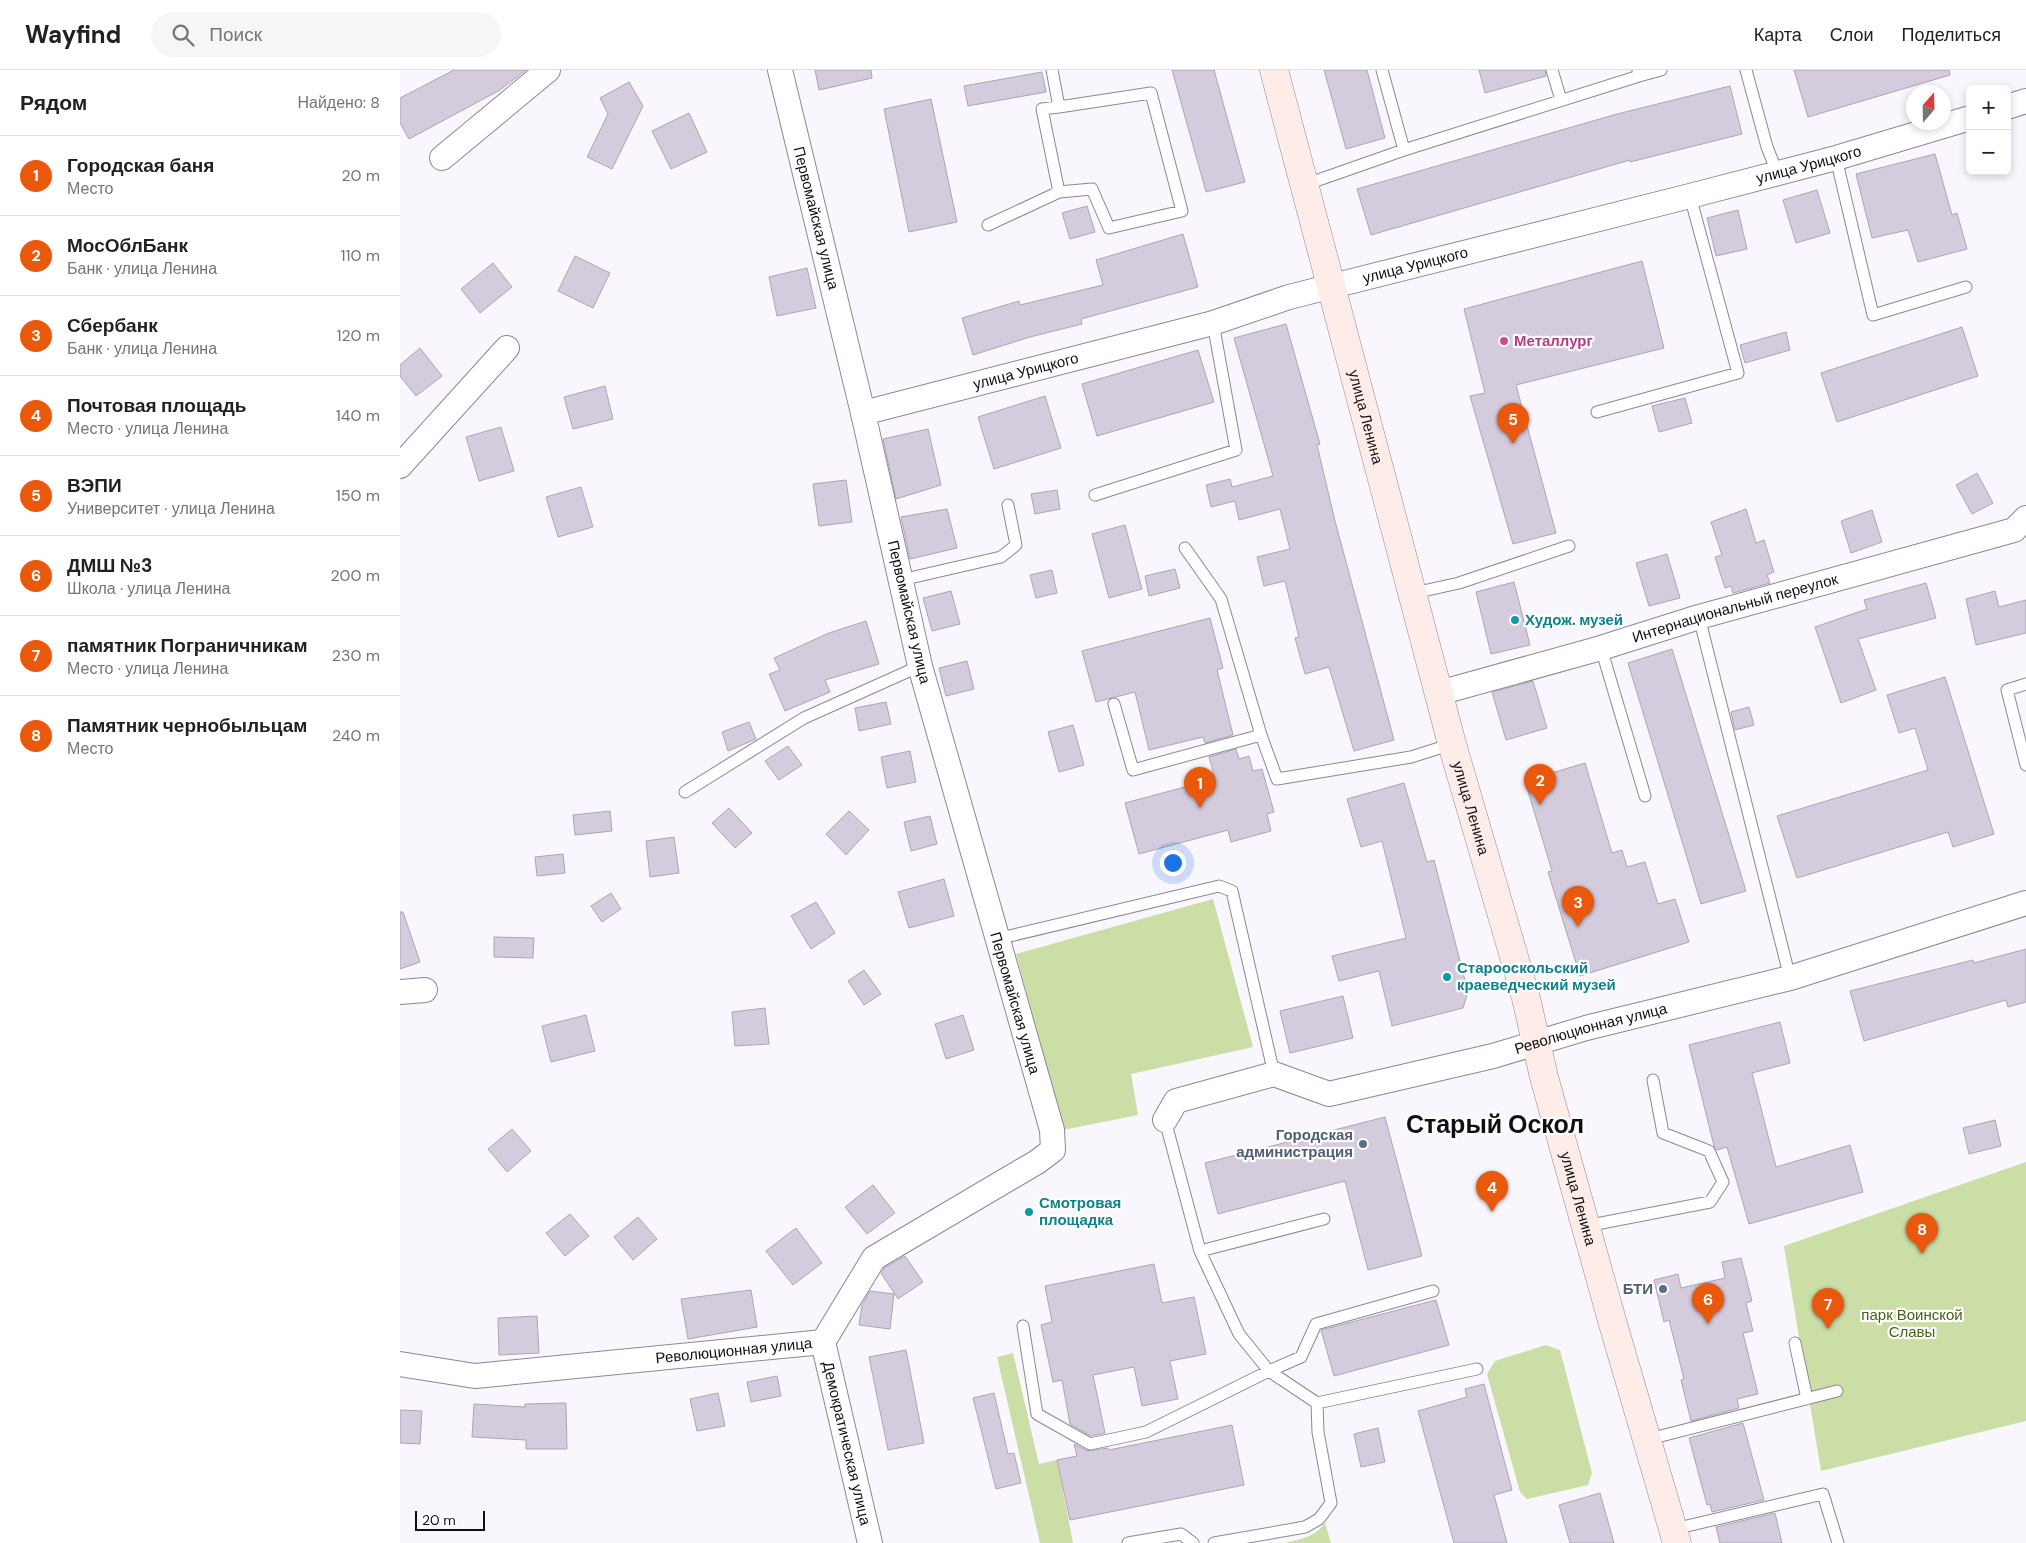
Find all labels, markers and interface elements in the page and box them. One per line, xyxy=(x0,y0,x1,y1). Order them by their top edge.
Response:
search box xyxy=(151,12,501,57)
text: Wayfind xyxy=(25,19,121,50)
icon: search xyxy=(169,21,197,49)
text: Поиск xyxy=(209,22,262,47)
text: Карта xyxy=(1754,23,1802,47)
text: Слои xyxy=(1830,23,1874,47)
text: Поделиться xyxy=(1902,23,2001,47)
north arrow xyxy=(1906,85,1951,130)
map controls xyxy=(1966,85,2011,175)
button: + xyxy=(1966,85,2011,130)
text: Рядом xyxy=(20,89,87,117)
text: Найдено: 8 xyxy=(297,92,380,113)
button: − xyxy=(1966,130,2011,175)
street label: улица Урицкого xyxy=(1754,141,1864,188)
street label: Первомайская улица xyxy=(789,144,844,292)
text: Городская баня xyxy=(67,153,214,178)
text: 1 xyxy=(33,165,39,186)
text: 20 m xyxy=(341,165,380,186)
text: Место xyxy=(67,178,113,199)
text: МосОблБанк xyxy=(67,233,188,258)
street label: улица Урицкого xyxy=(1361,242,1470,288)
text: 2 xyxy=(31,245,41,266)
text: 110 m xyxy=(341,245,380,266)
text: Банк · улица Ленина xyxy=(67,258,217,279)
text: Сбербанк xyxy=(67,313,158,338)
text: 3 xyxy=(31,325,41,346)
text: 120 m xyxy=(336,325,380,346)
place label: Металлург xyxy=(1514,331,1593,351)
marker: Металлург xyxy=(1498,335,1510,347)
text: Банк · улица Ленина xyxy=(67,338,217,359)
street label: улица Урицкого xyxy=(971,348,1081,394)
street label: улица Ленина xyxy=(1344,368,1388,467)
text: Почтовая площадь xyxy=(67,393,247,418)
pin: 5 xyxy=(1497,403,1529,444)
text: 4 xyxy=(31,405,41,426)
text: 140 m xyxy=(336,405,380,426)
text: Место · улица Ленина xyxy=(67,418,228,439)
text: ВЭПИ xyxy=(67,473,122,498)
text: 5 xyxy=(31,485,41,506)
text: 150 m xyxy=(336,485,380,506)
text: Университет · улица Ленина xyxy=(67,498,275,519)
street label: Первомайская улица xyxy=(883,538,935,686)
text: ДМШ №3 xyxy=(67,553,153,578)
text: 6 xyxy=(31,565,41,586)
text: 200 m xyxy=(331,565,380,586)
street label: Интернациональный переулок xyxy=(1630,569,1841,647)
text: Школа · улица Ленина xyxy=(67,578,230,599)
place label: Худож. музей xyxy=(1525,610,1623,630)
marker: Худож. музей xyxy=(1509,614,1521,626)
text: памятник Пограничникам xyxy=(67,633,307,658)
text: 7 xyxy=(32,645,40,666)
text: 230 m xyxy=(332,645,380,666)
text: Место · улица Ленина xyxy=(67,658,228,679)
text: Памятник чернобыльцам xyxy=(67,713,307,738)
text: 8 xyxy=(31,725,41,746)
text: 240 m xyxy=(332,725,380,746)
text: Место xyxy=(67,738,113,759)
street label: улица Ленина xyxy=(1448,759,1494,858)
pin: 2 xyxy=(1524,764,1556,805)
pin: 1 xyxy=(1184,767,1216,808)
your location xyxy=(1160,850,1186,876)
pin: 3 xyxy=(1562,886,1594,927)
street label: Первомайская улица xyxy=(985,930,1045,1077)
place label: Старооскольский краеведческий музей xyxy=(1457,958,1616,995)
marker: Старооскольский краеведческий музей xyxy=(1441,971,1453,983)
street label: Революционная улица xyxy=(1512,998,1670,1059)
district label: Старый Оскол xyxy=(1406,1108,1584,1141)
place label: Городская администрация xyxy=(1236,1125,1353,1162)
marker: Городская администрация xyxy=(1357,1138,1369,1150)
street label: улица Ленина xyxy=(1555,1149,1601,1249)
pin: 4 xyxy=(1476,1171,1508,1212)
place label: Смотровая площадка xyxy=(1039,1193,1121,1230)
marker: Смотровая площадка xyxy=(1023,1206,1035,1218)
pin: 8 xyxy=(1906,1213,1938,1254)
place label: БТИ xyxy=(1623,1279,1653,1299)
marker: БТИ xyxy=(1657,1283,1669,1295)
pin: 6 xyxy=(1692,1283,1724,1324)
pin: 7 xyxy=(1812,1288,1844,1329)
park label: парк Воинской Славы xyxy=(1861,1305,1963,1342)
street label: Революционная улица xyxy=(655,1333,814,1368)
street label: Демократическая улица xyxy=(818,1359,876,1528)
scale bar xyxy=(415,1508,485,1531)
text: 20 m xyxy=(422,1511,456,1529)

